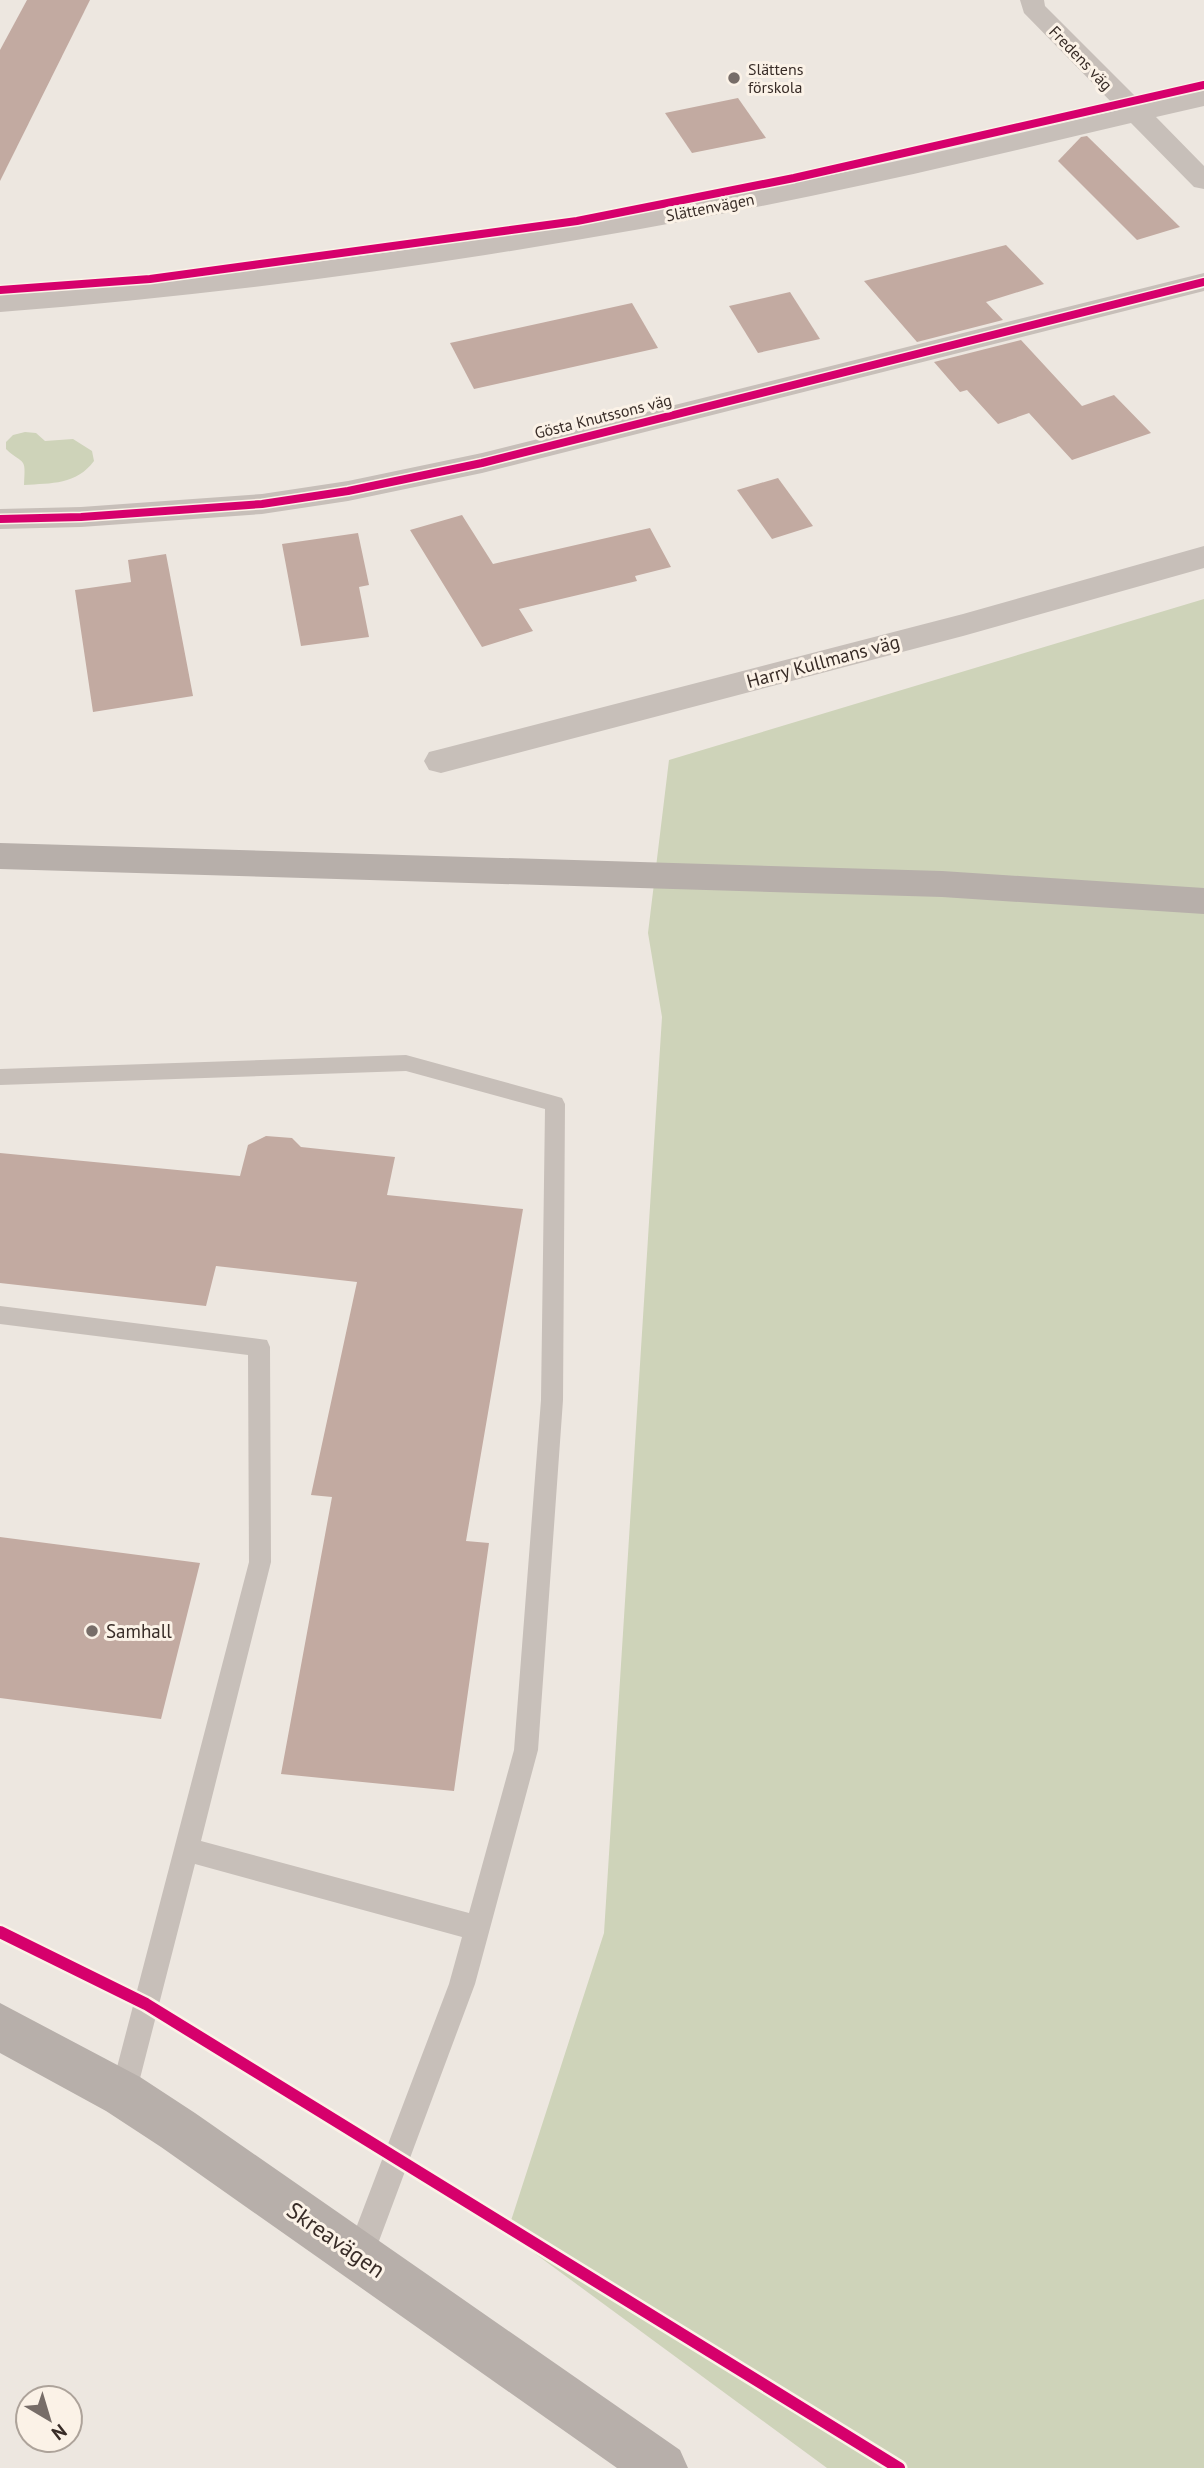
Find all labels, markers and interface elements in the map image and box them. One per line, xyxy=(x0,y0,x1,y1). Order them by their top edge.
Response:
street label: Fredens väg xyxy=(1045,21,1117,95)
place label: Slättens förskola xyxy=(748,59,804,97)
marker: Slättens förskola xyxy=(726,70,742,86)
street label: Slättenvägen xyxy=(664,189,756,225)
street label: Gösta Knutssons väg xyxy=(532,389,674,443)
street label: Harry Kullmans väg xyxy=(744,629,902,693)
place label: Samhall xyxy=(106,1619,172,1643)
marker: Samhall xyxy=(84,1623,100,1639)
street label: Skreavägen xyxy=(282,2195,391,2284)
north arrow xyxy=(14,2384,84,2454)
text: N xyxy=(47,2419,72,2446)

